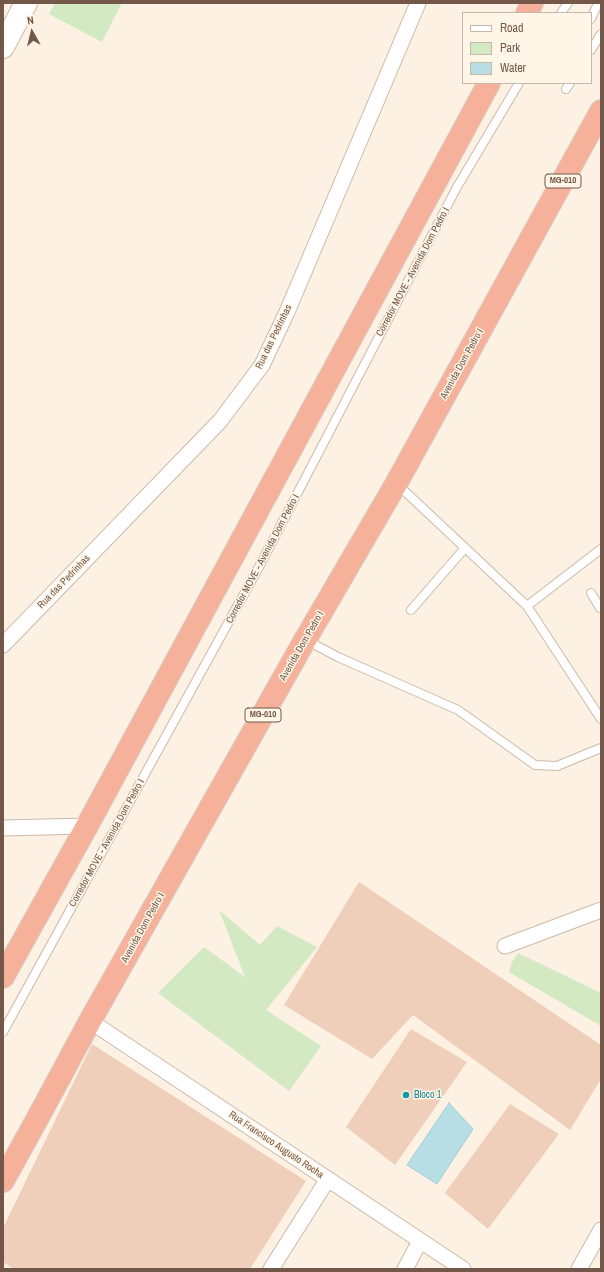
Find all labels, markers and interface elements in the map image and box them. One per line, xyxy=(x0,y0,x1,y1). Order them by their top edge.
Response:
north arrow xyxy=(12,12,52,52)
legend xyxy=(462,12,592,84)
text: N xyxy=(26,13,35,28)
text: Road xyxy=(500,20,524,36)
text: Park xyxy=(500,40,520,56)
text: Water xyxy=(500,60,526,76)
road number: MG-010 xyxy=(545,174,581,188)
street label: Corredor MOVE - Avenida Dom Pedro I xyxy=(374,205,452,339)
street label: Rua das Pedrinhas xyxy=(253,303,295,371)
street label: Avenida Dom Pedro I xyxy=(438,327,486,401)
street label: Corredor MOVE - Avenida Dom Pedro I xyxy=(224,492,302,626)
street label: Rua das Pedrinhas xyxy=(35,553,93,611)
street label: Avenida Dom Pedro I xyxy=(277,609,327,683)
road number: MG-010 xyxy=(245,708,281,722)
street label: Corredor MOVE - Avenida Dom Pedro I xyxy=(67,777,147,909)
street label: Avenida Dom Pedro I xyxy=(119,891,167,965)
place label: Bloco 1 xyxy=(414,1089,441,1101)
marker: Bloco 1 xyxy=(401,1090,411,1100)
street label: Rua Francisco Augusto Rocha xyxy=(226,1109,326,1181)

